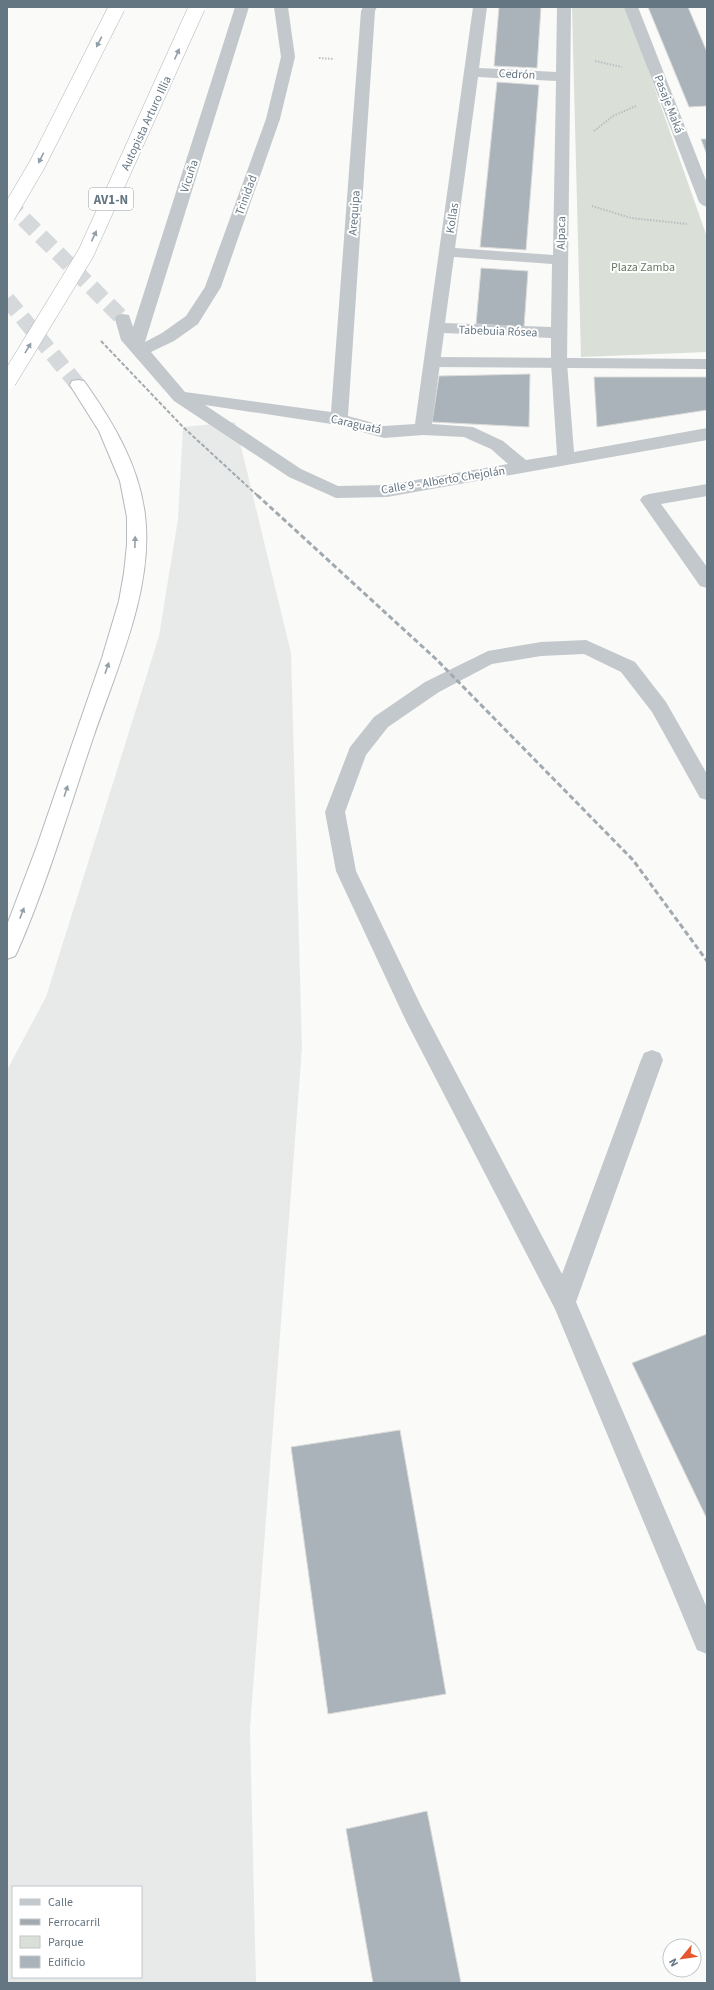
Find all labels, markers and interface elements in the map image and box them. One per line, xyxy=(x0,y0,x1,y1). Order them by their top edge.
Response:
one-way arrow xyxy=(96,36,102,48)
one-way arrow xyxy=(174,49,180,60)
street label: Cedrón xyxy=(498,65,536,84)
street label: Pasaje Maká xyxy=(650,72,687,136)
street label: Autopista Arturo Illia xyxy=(117,73,176,173)
one-way arrow xyxy=(37,152,44,164)
street label: Vicuña xyxy=(176,157,203,195)
street label: Trinidad xyxy=(231,173,262,218)
road number: AV1-N xyxy=(89,188,133,210)
street label: Arequipa xyxy=(344,190,365,236)
street label: Kollas xyxy=(442,202,463,234)
street label: Alpaca xyxy=(553,216,570,250)
one-way arrow xyxy=(91,230,97,242)
park label: Plaza Zamba xyxy=(611,259,675,276)
street label: Tabebuia Rósea xyxy=(458,322,538,341)
one-way arrow xyxy=(25,342,32,354)
street label: Caraguatá xyxy=(329,410,383,439)
street label: Calle 9 - Alberto Chejolán xyxy=(380,462,506,499)
one-way arrow xyxy=(132,535,138,548)
one-way arrow xyxy=(104,661,110,673)
one-way arrow xyxy=(63,785,69,797)
one-way arrow xyxy=(19,907,25,919)
legend xyxy=(12,1886,142,1978)
text: Calle xyxy=(48,1894,73,1911)
text: Ferrocarril xyxy=(48,1914,100,1931)
text: Parque xyxy=(48,1934,84,1951)
north arrow xyxy=(662,1938,702,1978)
text: Edificio xyxy=(48,1954,85,1971)
text: N xyxy=(665,1956,682,1969)

